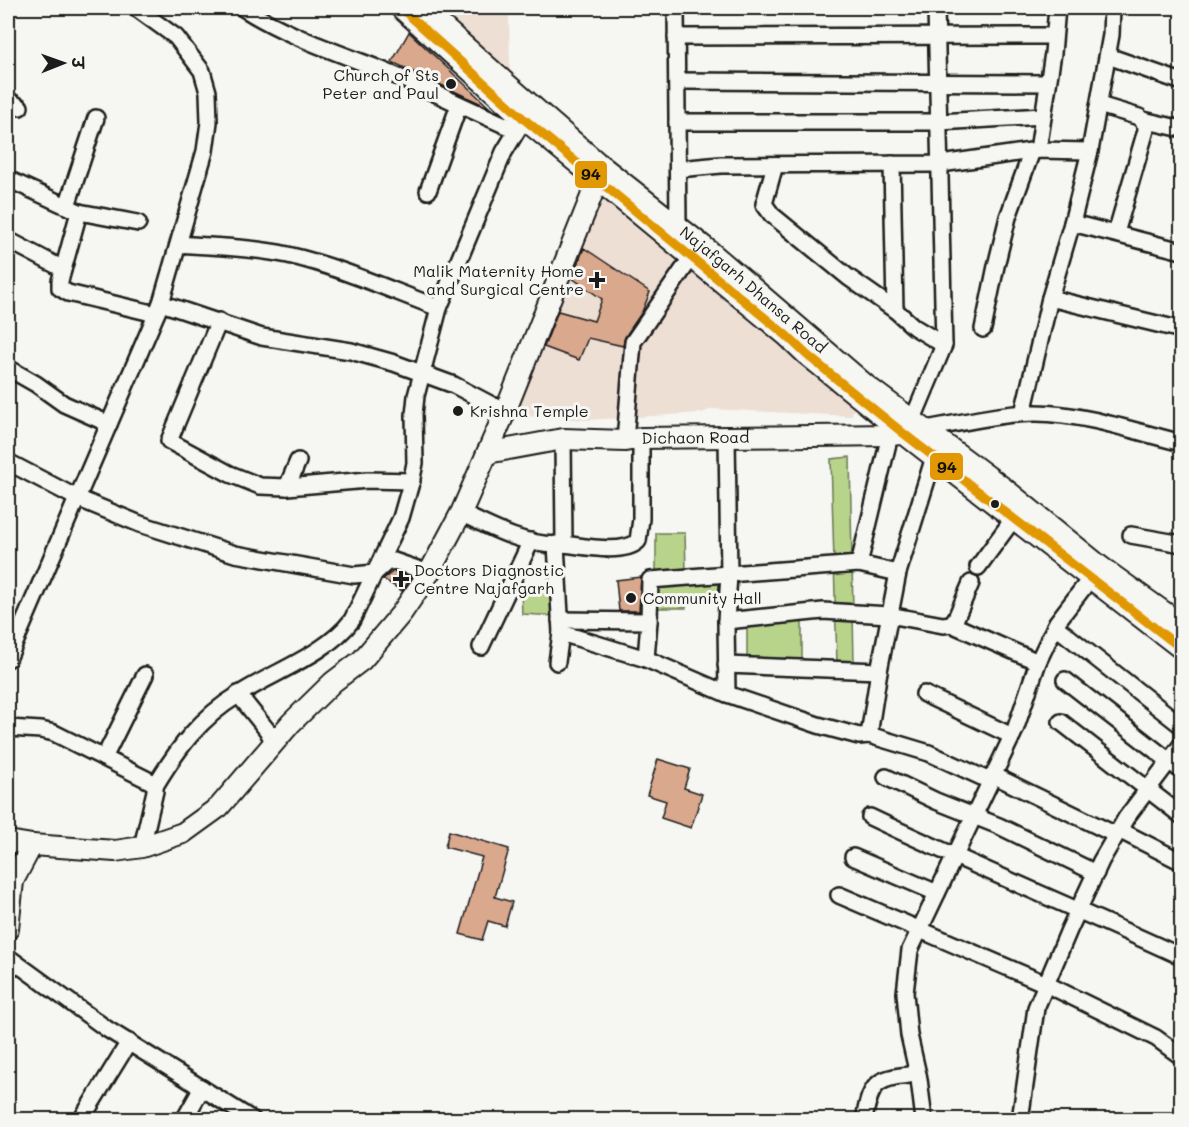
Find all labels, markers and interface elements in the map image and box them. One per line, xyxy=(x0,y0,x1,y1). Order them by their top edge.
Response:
north arrow xyxy=(33,33,93,93)
text: उ xyxy=(68,55,89,70)
place label: Church of Sts Peter and Paul xyxy=(323,64,439,103)
marker: Church of Sts Peter and Paul xyxy=(444,77,458,91)
line badge: 94 xyxy=(574,160,608,189)
text: 94 xyxy=(581,163,601,184)
street label: Najafgarh Dhansa Road xyxy=(676,221,832,357)
place label: Malik Maternity Home and Surgical Centre xyxy=(413,260,584,299)
marker: Malik Maternity Home and Surgical Centre xyxy=(588,271,606,289)
place label: Krishna Temple xyxy=(470,400,589,421)
marker: Krishna Temple xyxy=(451,404,465,418)
street label: Dichaon Road xyxy=(641,426,749,448)
line badge: 94 xyxy=(929,452,964,481)
text: 94 xyxy=(937,456,957,477)
unlabelled marker xyxy=(989,498,1001,510)
place label: Doctors Diagnostic Centre Najafgarh xyxy=(414,559,564,598)
marker: Doctors Diagnostic Centre Najafgarh xyxy=(392,570,410,588)
place label: Community Hall xyxy=(643,587,762,608)
marker: Community Hall xyxy=(624,591,638,605)

